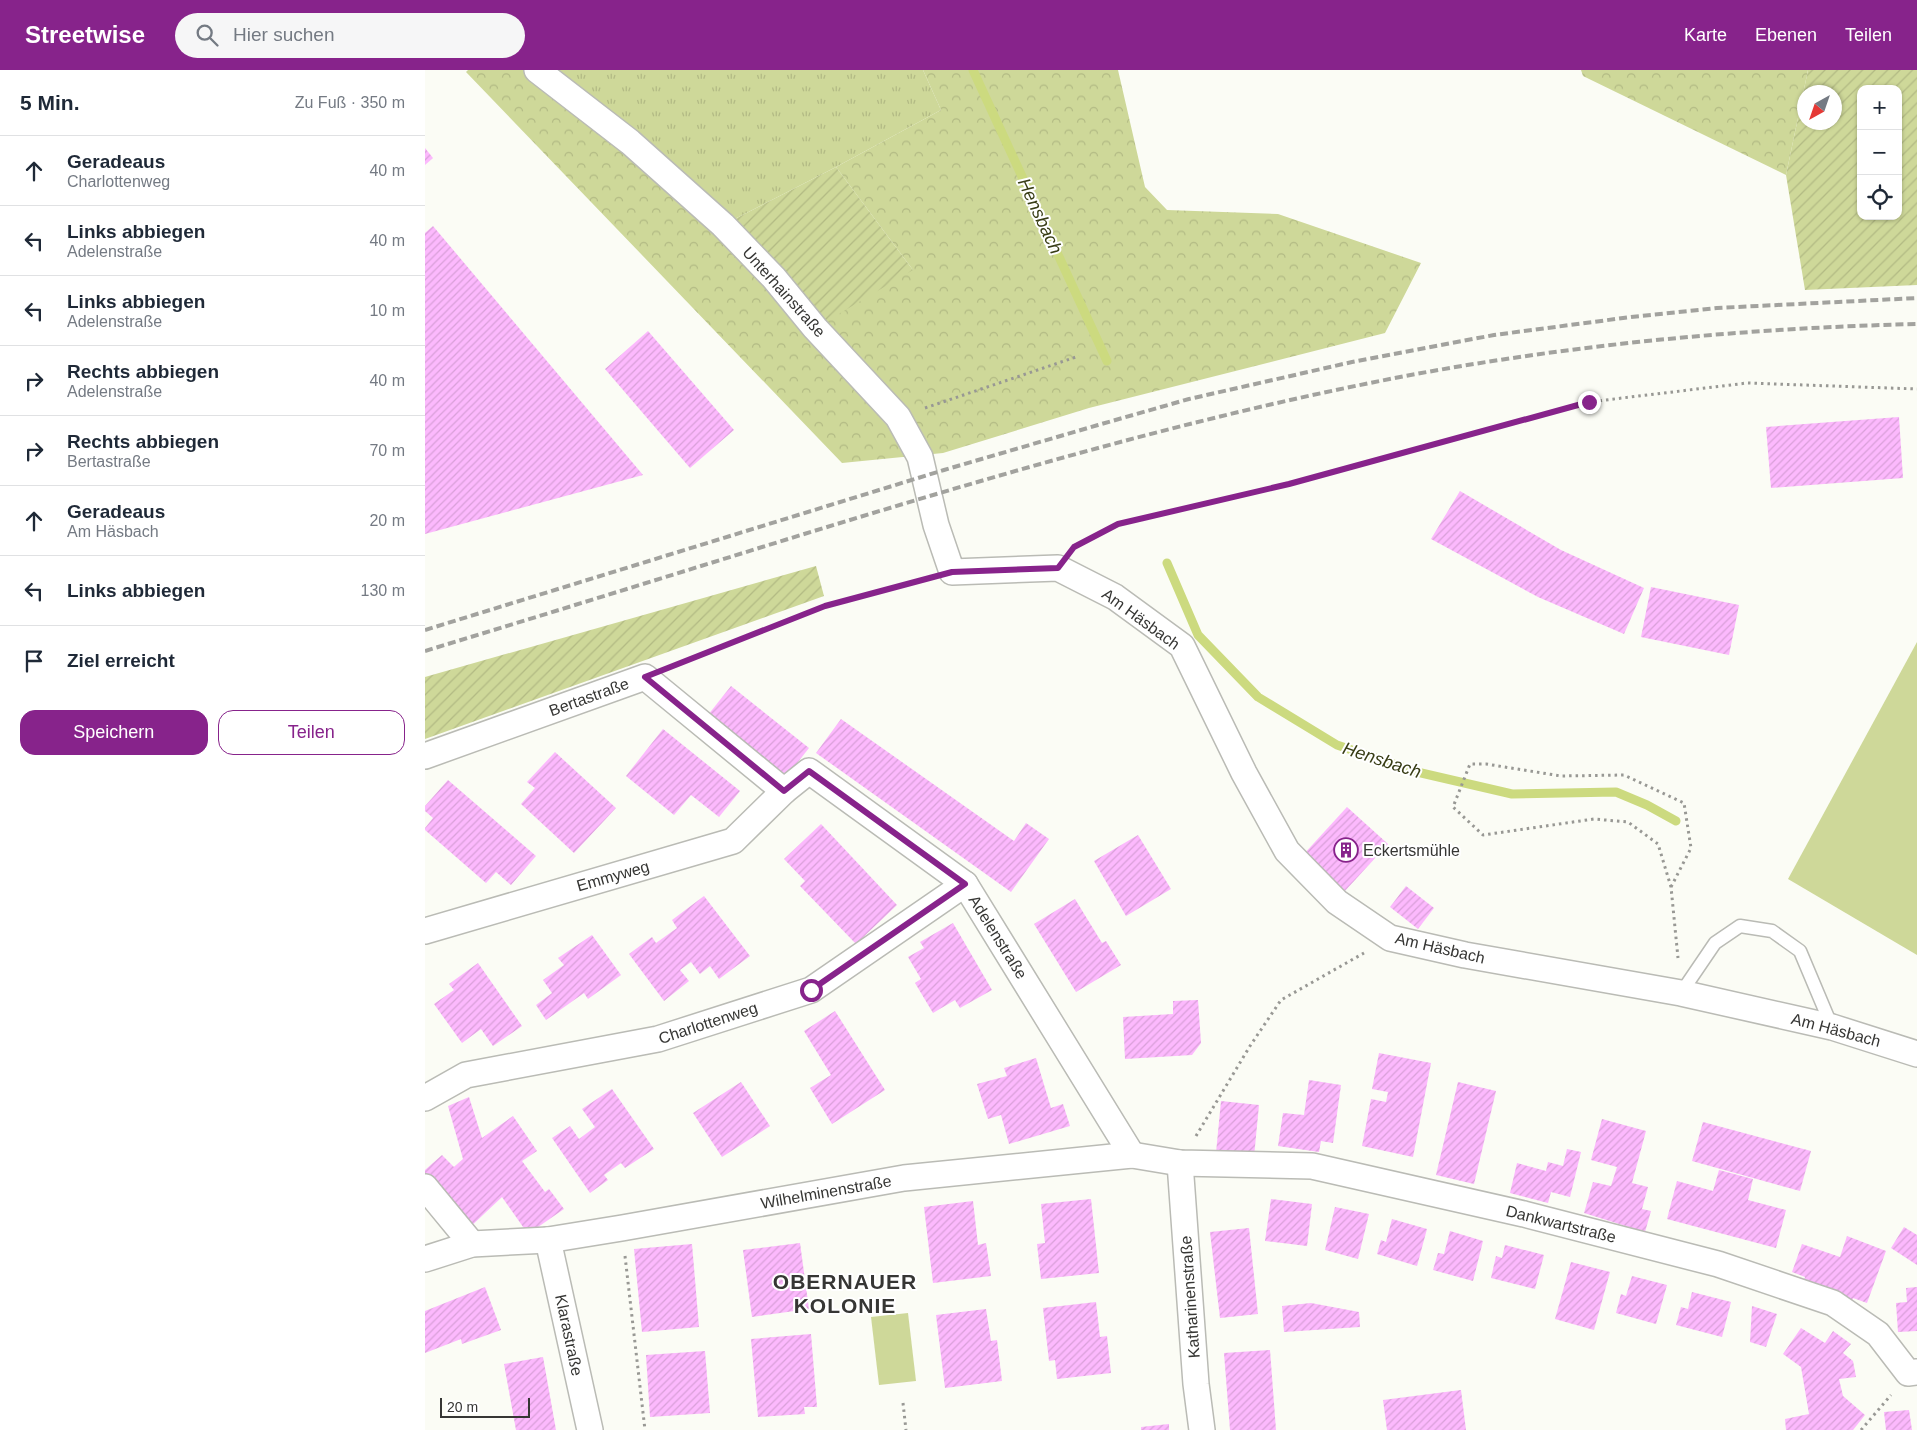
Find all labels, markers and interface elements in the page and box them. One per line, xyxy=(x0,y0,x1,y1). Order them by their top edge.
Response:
search box xyxy=(175,13,525,58)
text: Streetwise xyxy=(25,21,145,48)
icon: search xyxy=(193,21,221,49)
text: Hier suchen xyxy=(233,24,334,45)
text: Karte xyxy=(1684,25,1727,45)
text: Ebenen xyxy=(1755,25,1817,45)
text: Teilen xyxy=(1845,25,1892,45)
north arrow xyxy=(1797,85,1842,130)
map controls xyxy=(1857,85,1902,220)
button: + xyxy=(1857,85,1902,130)
text: 5 Min. xyxy=(20,91,80,114)
text: Zu Fuß · 350 m xyxy=(295,94,405,111)
button: − xyxy=(1857,130,1902,175)
text: Geradeaus xyxy=(67,151,165,172)
icon: ahead xyxy=(20,157,48,185)
text: 40 m xyxy=(369,162,405,179)
text: Charlottenweg xyxy=(67,173,170,190)
water label: Hensbach xyxy=(1014,175,1066,257)
button: locate xyxy=(1857,175,1902,220)
text: Links abbiegen xyxy=(67,221,205,242)
icon: left xyxy=(20,227,48,255)
text: 40 m xyxy=(369,232,405,249)
text: Adelenstraße xyxy=(67,243,162,260)
street label: Unterhainstraße xyxy=(739,244,829,340)
text: Links abbiegen xyxy=(67,291,205,312)
icon: left xyxy=(20,297,48,325)
text: 10 m xyxy=(369,302,405,319)
text: Adelenstraße xyxy=(67,313,162,330)
text: Rechts abbiegen xyxy=(67,361,219,382)
icon: right xyxy=(20,367,48,395)
text: 40 m xyxy=(369,372,405,389)
text: Adelenstraße xyxy=(67,383,162,400)
route end xyxy=(1578,391,1601,414)
text: Rechts abbiegen xyxy=(67,431,219,452)
icon: right xyxy=(20,437,48,465)
text: 70 m xyxy=(369,442,405,459)
text: Bertastraße xyxy=(67,453,151,470)
text: Geradeaus xyxy=(67,501,165,522)
icon: ahead xyxy=(20,507,48,535)
text: 20 m xyxy=(369,512,405,529)
text: Am Häsbach xyxy=(67,523,159,540)
icon: left xyxy=(20,577,48,605)
text: Links abbiegen xyxy=(67,580,205,601)
text: 130 m xyxy=(361,582,405,599)
street label: Am Häsbach xyxy=(1099,585,1183,653)
icon: arrive xyxy=(20,647,48,675)
text: Ziel erreicht xyxy=(67,650,175,671)
street label: Bertastraße xyxy=(547,675,631,719)
button: Speichern xyxy=(20,710,208,755)
button: Teilen xyxy=(218,710,405,755)
water label: Hensbach xyxy=(1340,738,1424,782)
building icon: Eckertsmühle xyxy=(1333,837,1359,863)
place label: Eckertsmühle xyxy=(1363,842,1460,859)
street label: Emmyweg xyxy=(575,858,651,894)
street label: Adelenstraße xyxy=(966,892,1030,982)
street label: Am Häsbach xyxy=(1393,929,1487,967)
route start xyxy=(800,979,823,1002)
street label: Charlottenweg xyxy=(656,999,760,1047)
street label: Am Häsbach xyxy=(1790,1010,1882,1050)
street label: Wilhelminenstraße xyxy=(759,1172,893,1212)
street label: Dankwartstraße xyxy=(1504,1202,1618,1246)
street label: Katharinenstraße xyxy=(1177,1235,1203,1359)
district label: OBERNAUER KOLONIE xyxy=(773,1270,917,1317)
street label: Klarastraße xyxy=(552,1293,586,1377)
scale bar xyxy=(440,1395,530,1418)
text: 20 m xyxy=(447,1399,478,1415)

